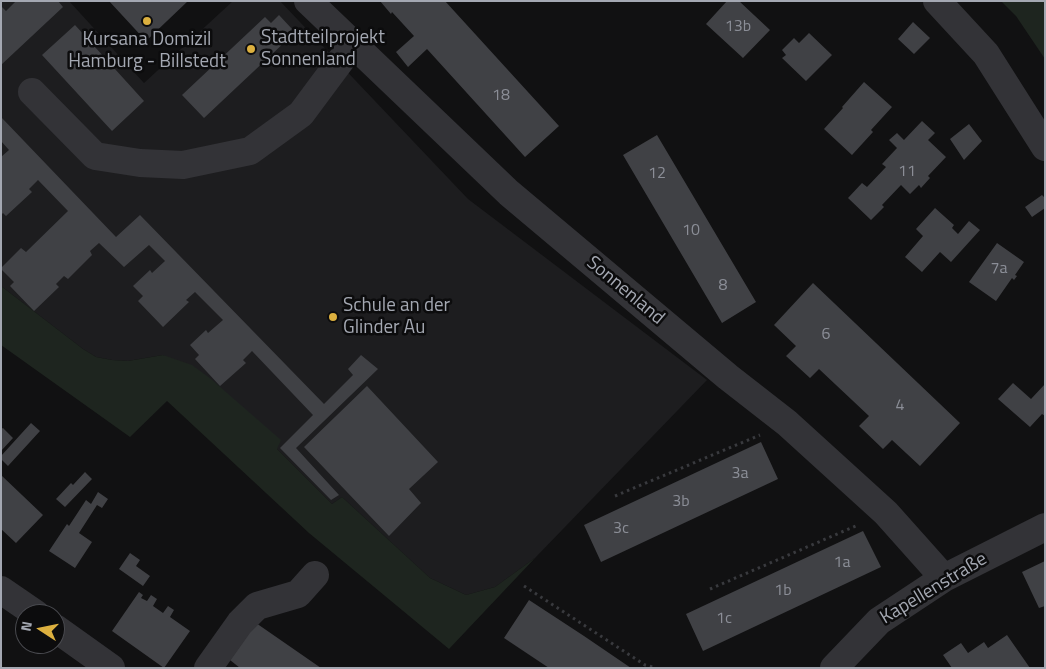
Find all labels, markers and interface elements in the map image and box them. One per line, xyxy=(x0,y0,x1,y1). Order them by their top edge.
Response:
marker: Kursana Domizil Hamburg - Billstedt xyxy=(141,15,153,27)
house number: 13b xyxy=(725,17,751,37)
place label: Stadtteilprojekt Sonnenland xyxy=(261,27,385,71)
place label: Kursana Domizil Hamburg - Billstedt xyxy=(68,29,226,73)
marker: Stadtteilprojekt Sonnenland xyxy=(245,43,257,55)
house number: 18 xyxy=(492,86,510,106)
house number: 11 xyxy=(898,162,916,182)
house number: 12 xyxy=(648,164,666,184)
house number: 10 xyxy=(682,221,700,241)
street label: Sonnenland xyxy=(581,252,669,330)
house number: 7a xyxy=(991,259,1007,279)
house number: 8 xyxy=(719,276,727,296)
place label: Schule an der Glinder Au xyxy=(343,295,450,339)
marker: Schule an der Glinder Au xyxy=(327,311,339,323)
house number: 6 xyxy=(822,325,830,345)
house number: 4 xyxy=(896,396,904,416)
house number: 3a xyxy=(732,464,748,484)
house number: 3b xyxy=(672,492,690,512)
house number: 3c xyxy=(613,519,629,539)
street label: Kapellenstraße xyxy=(876,548,992,630)
house number: 1a xyxy=(834,553,850,573)
house number: 1b xyxy=(774,581,792,601)
north arrow xyxy=(15,604,65,654)
house number: 1c xyxy=(716,609,732,629)
text: N xyxy=(15,619,37,633)

